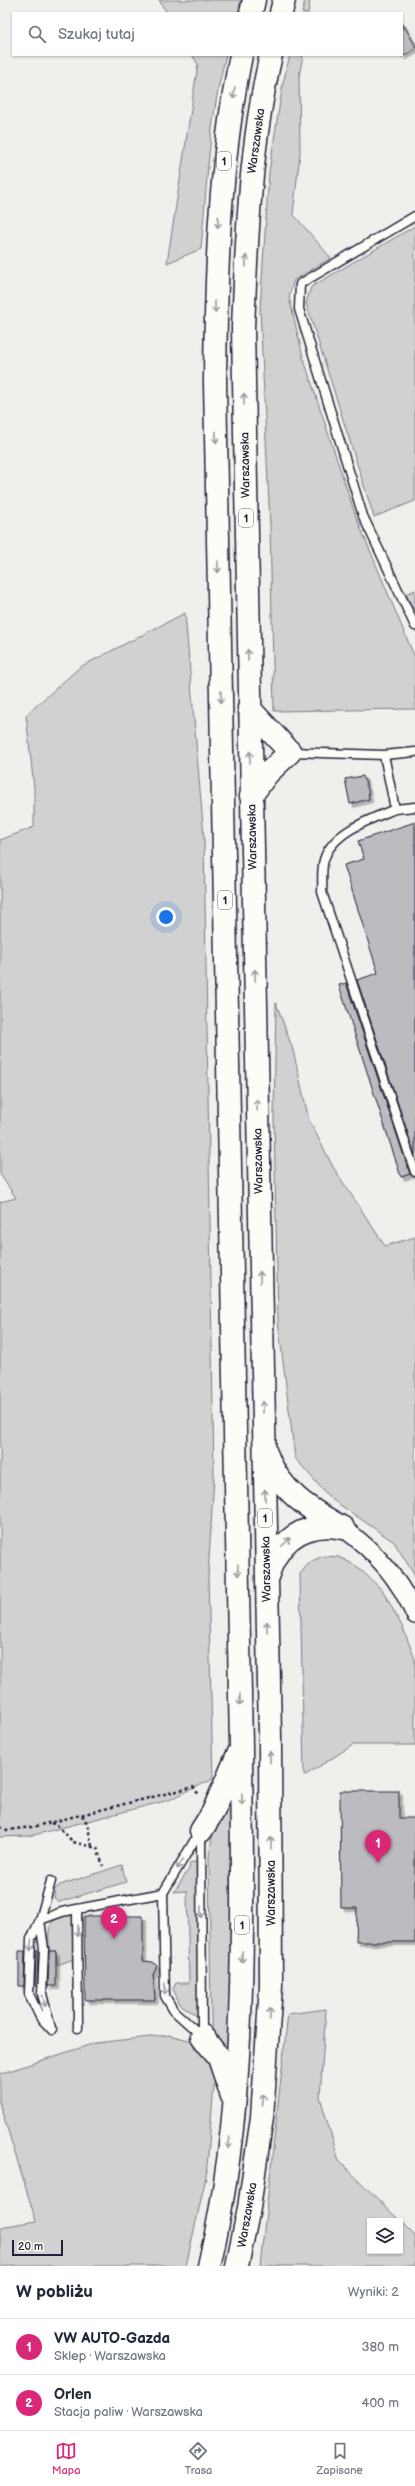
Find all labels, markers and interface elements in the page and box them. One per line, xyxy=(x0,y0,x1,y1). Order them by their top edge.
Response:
search box xyxy=(12,12,403,56)
icon: search xyxy=(26,23,48,45)
text: Szukaj tutaj xyxy=(58,25,135,44)
one-way arrow xyxy=(230,86,238,99)
street label: Warszawska xyxy=(244,107,269,175)
road number: 1 xyxy=(217,152,231,170)
one-way arrow xyxy=(215,215,222,228)
one-way arrow xyxy=(242,255,250,268)
one-way arrow xyxy=(211,300,219,313)
one-way arrow xyxy=(240,393,248,406)
one-way arrow xyxy=(212,430,220,443)
street label: Warszawska xyxy=(237,432,254,498)
road number: 1 xyxy=(239,509,253,527)
one-way arrow xyxy=(214,560,222,573)
one-way arrow xyxy=(245,649,252,662)
one-way arrow xyxy=(217,690,225,703)
one-way arrow xyxy=(246,751,254,764)
street label: Warszawska xyxy=(244,804,261,870)
road number: 1 xyxy=(218,891,232,909)
your location xyxy=(156,907,176,927)
one-way arrow xyxy=(251,969,259,982)
one-way arrow xyxy=(253,1099,261,1112)
street label: Warszawska xyxy=(250,1128,267,1194)
one-way arrow xyxy=(257,1271,264,1284)
one-way arrow xyxy=(259,1401,267,1414)
one-way arrow xyxy=(261,1489,268,1502)
road number: 1 xyxy=(258,1509,272,1527)
street label: Warszawska xyxy=(258,1536,275,1602)
one-way arrow xyxy=(281,1537,291,1547)
one-way arrow xyxy=(234,1563,242,1576)
one-way arrow xyxy=(263,1621,271,1634)
one-way arrow xyxy=(237,1693,244,1706)
one-way arrow xyxy=(266,1751,274,1764)
one-way arrow xyxy=(238,1792,245,1805)
pin: 1 xyxy=(365,1830,391,1863)
one-way arrow xyxy=(267,1837,275,1850)
one-way arrow xyxy=(176,1858,184,1869)
street label: Warszawska xyxy=(264,1860,279,1926)
one-way arrow xyxy=(197,1905,205,1918)
pin: 2 xyxy=(101,1906,127,1939)
road number: 1 xyxy=(235,1916,249,1934)
one-way arrow xyxy=(74,1924,81,1937)
one-way arrow xyxy=(27,1938,35,1951)
one-way arrow xyxy=(238,1950,246,1963)
one-way arrow xyxy=(161,1982,168,1995)
one-way arrow xyxy=(41,1994,49,2007)
one-way arrow xyxy=(266,2008,273,2021)
one-way arrow xyxy=(260,2094,267,2107)
one-way arrow xyxy=(225,2136,233,2149)
street label: Warszawska xyxy=(234,2181,261,2249)
map controls xyxy=(367,2218,403,2254)
button: layers xyxy=(367,2218,403,2254)
scale bar xyxy=(12,2238,63,2257)
text: 20 m xyxy=(18,2240,43,2253)
text: W pobliżu xyxy=(16,2282,93,2302)
text: Wyniki: 2 xyxy=(348,2284,399,2300)
text: VW AUTO-Gazda xyxy=(54,2329,170,2348)
text: 1 xyxy=(26,2339,32,2355)
text: 380 m xyxy=(362,2339,399,2355)
text: Sklep · Warszawska xyxy=(54,2348,166,2364)
text: Orlen xyxy=(54,2385,92,2404)
text: 2 xyxy=(25,2395,33,2411)
text: 400 m xyxy=(362,2395,399,2411)
text: Stacja paliw · Warszawska xyxy=(54,2404,203,2420)
tab: Mapa xyxy=(52,2440,80,2477)
tab: Trasa xyxy=(185,2440,212,2477)
tab: Zapisane xyxy=(317,2440,363,2477)

